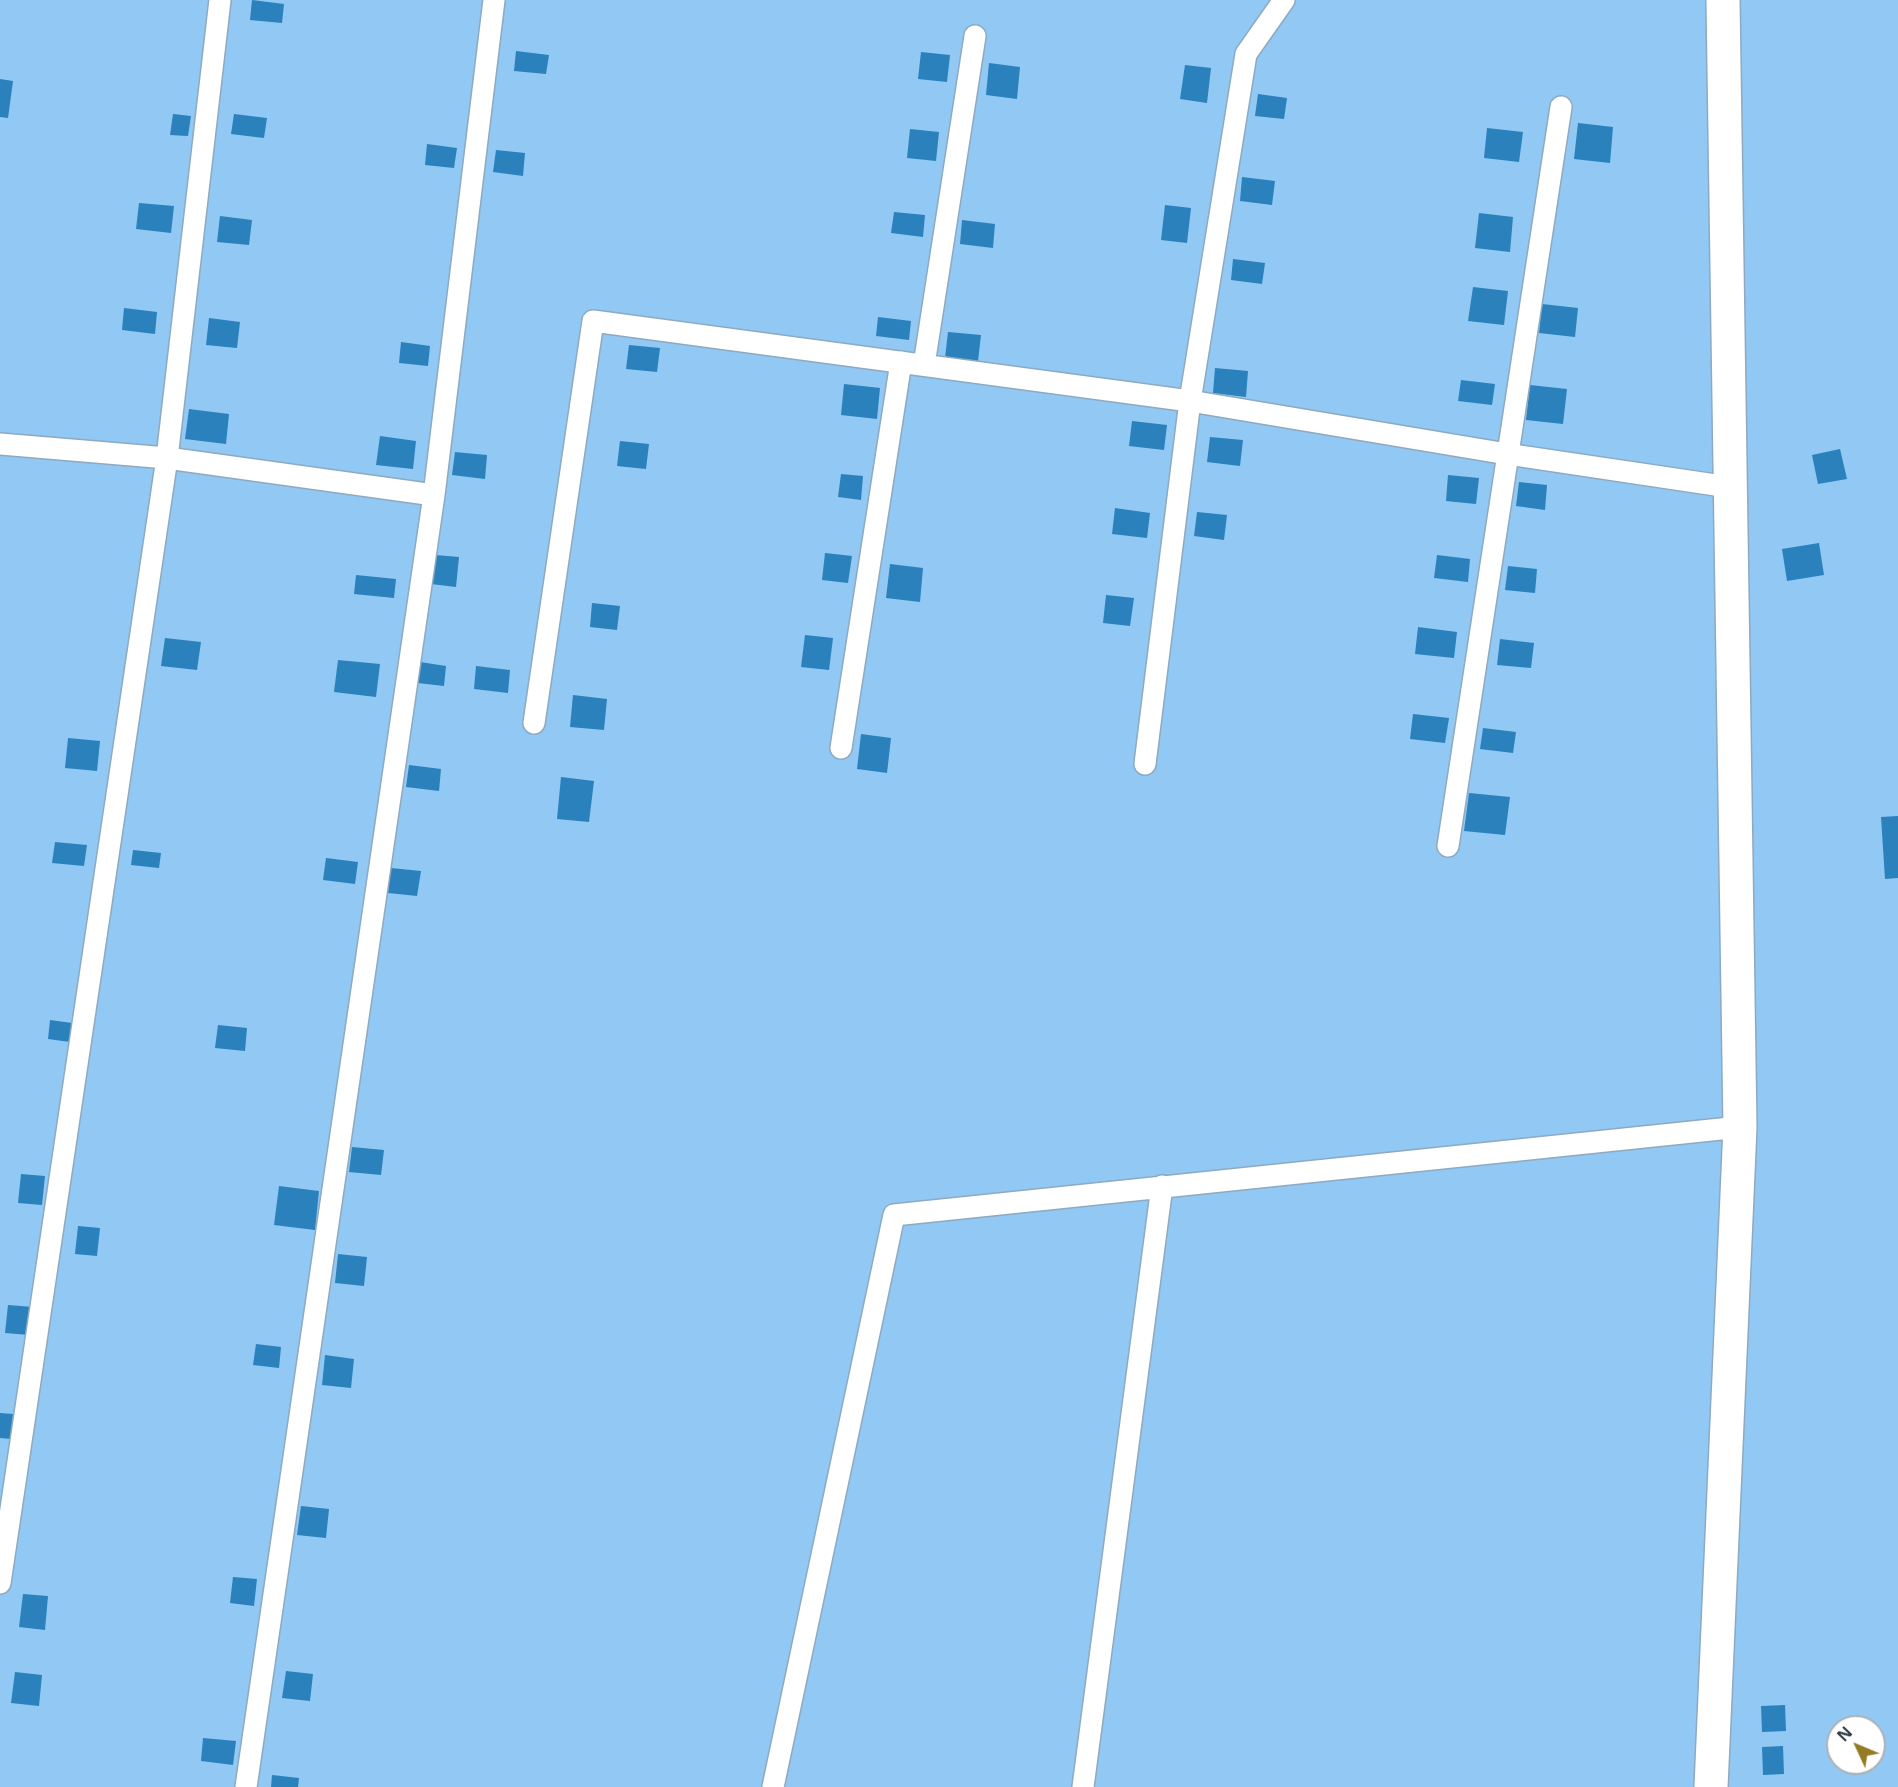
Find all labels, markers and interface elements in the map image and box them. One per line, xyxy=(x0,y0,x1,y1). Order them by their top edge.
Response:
north arrow xyxy=(1826,1715,1886,1775)
text: N xyxy=(1832,1722,1857,1746)

